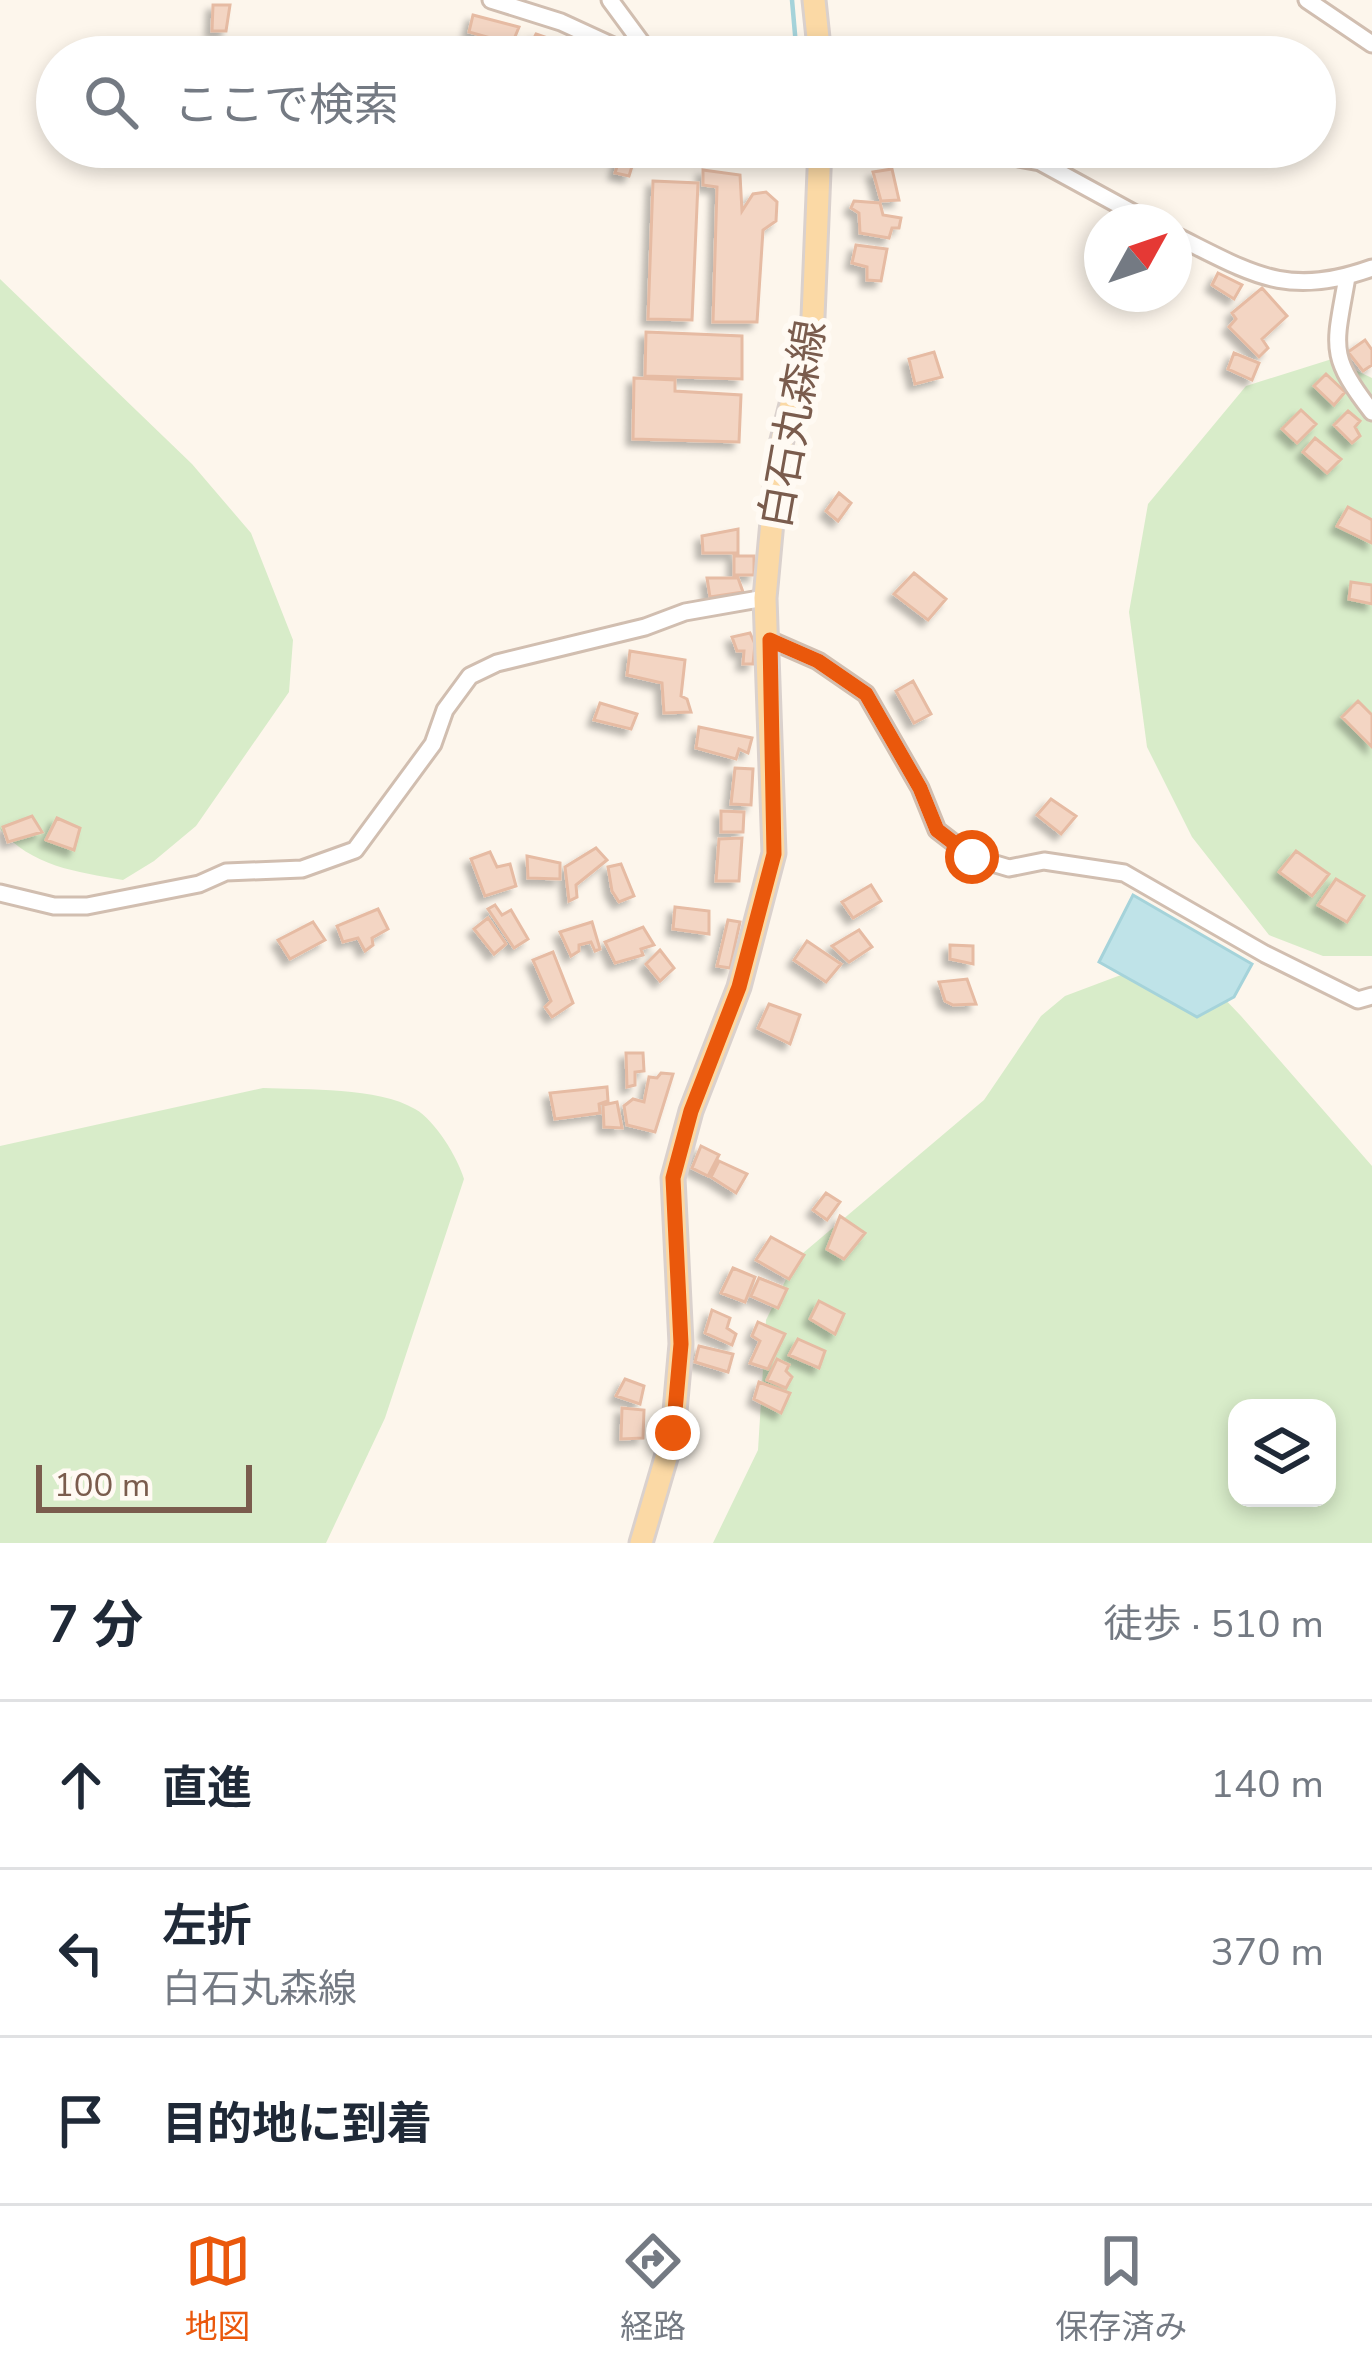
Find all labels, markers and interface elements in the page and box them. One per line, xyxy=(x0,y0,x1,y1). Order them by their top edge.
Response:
search box xyxy=(36,36,1336,168)
icon: search xyxy=(78,69,144,135)
text: ここで検索 xyxy=(174,75,399,136)
north arrow xyxy=(1084,204,1192,312)
street label: 白石丸森線 xyxy=(747,316,840,533)
route start xyxy=(945,830,999,884)
map controls xyxy=(1228,1399,1336,1507)
button: layers xyxy=(1228,1399,1336,1507)
route end xyxy=(646,1406,700,1460)
scale bar xyxy=(36,1459,252,1512)
text: 100 m xyxy=(54,1463,150,1508)
text: 7 分 xyxy=(48,1590,143,1660)
text: 徒歩 · 510 m xyxy=(1103,1598,1324,1651)
icon: ahead xyxy=(48,1752,114,1818)
text: 直進 xyxy=(162,1758,252,1819)
text: 140 m xyxy=(1210,1758,1324,1811)
text: 左折 xyxy=(162,1896,252,1957)
icon: left xyxy=(48,1920,114,1986)
text: 370 m xyxy=(1210,1926,1324,1979)
text: 白石丸森線 xyxy=(162,1963,357,2016)
icon: arrive xyxy=(48,2088,114,2154)
text: 目的地に到着 xyxy=(162,2094,432,2155)
tab: 地図 xyxy=(185,2228,251,2350)
tab: 経路 xyxy=(620,2228,686,2350)
tab: 保存済み xyxy=(1055,2228,1187,2350)

